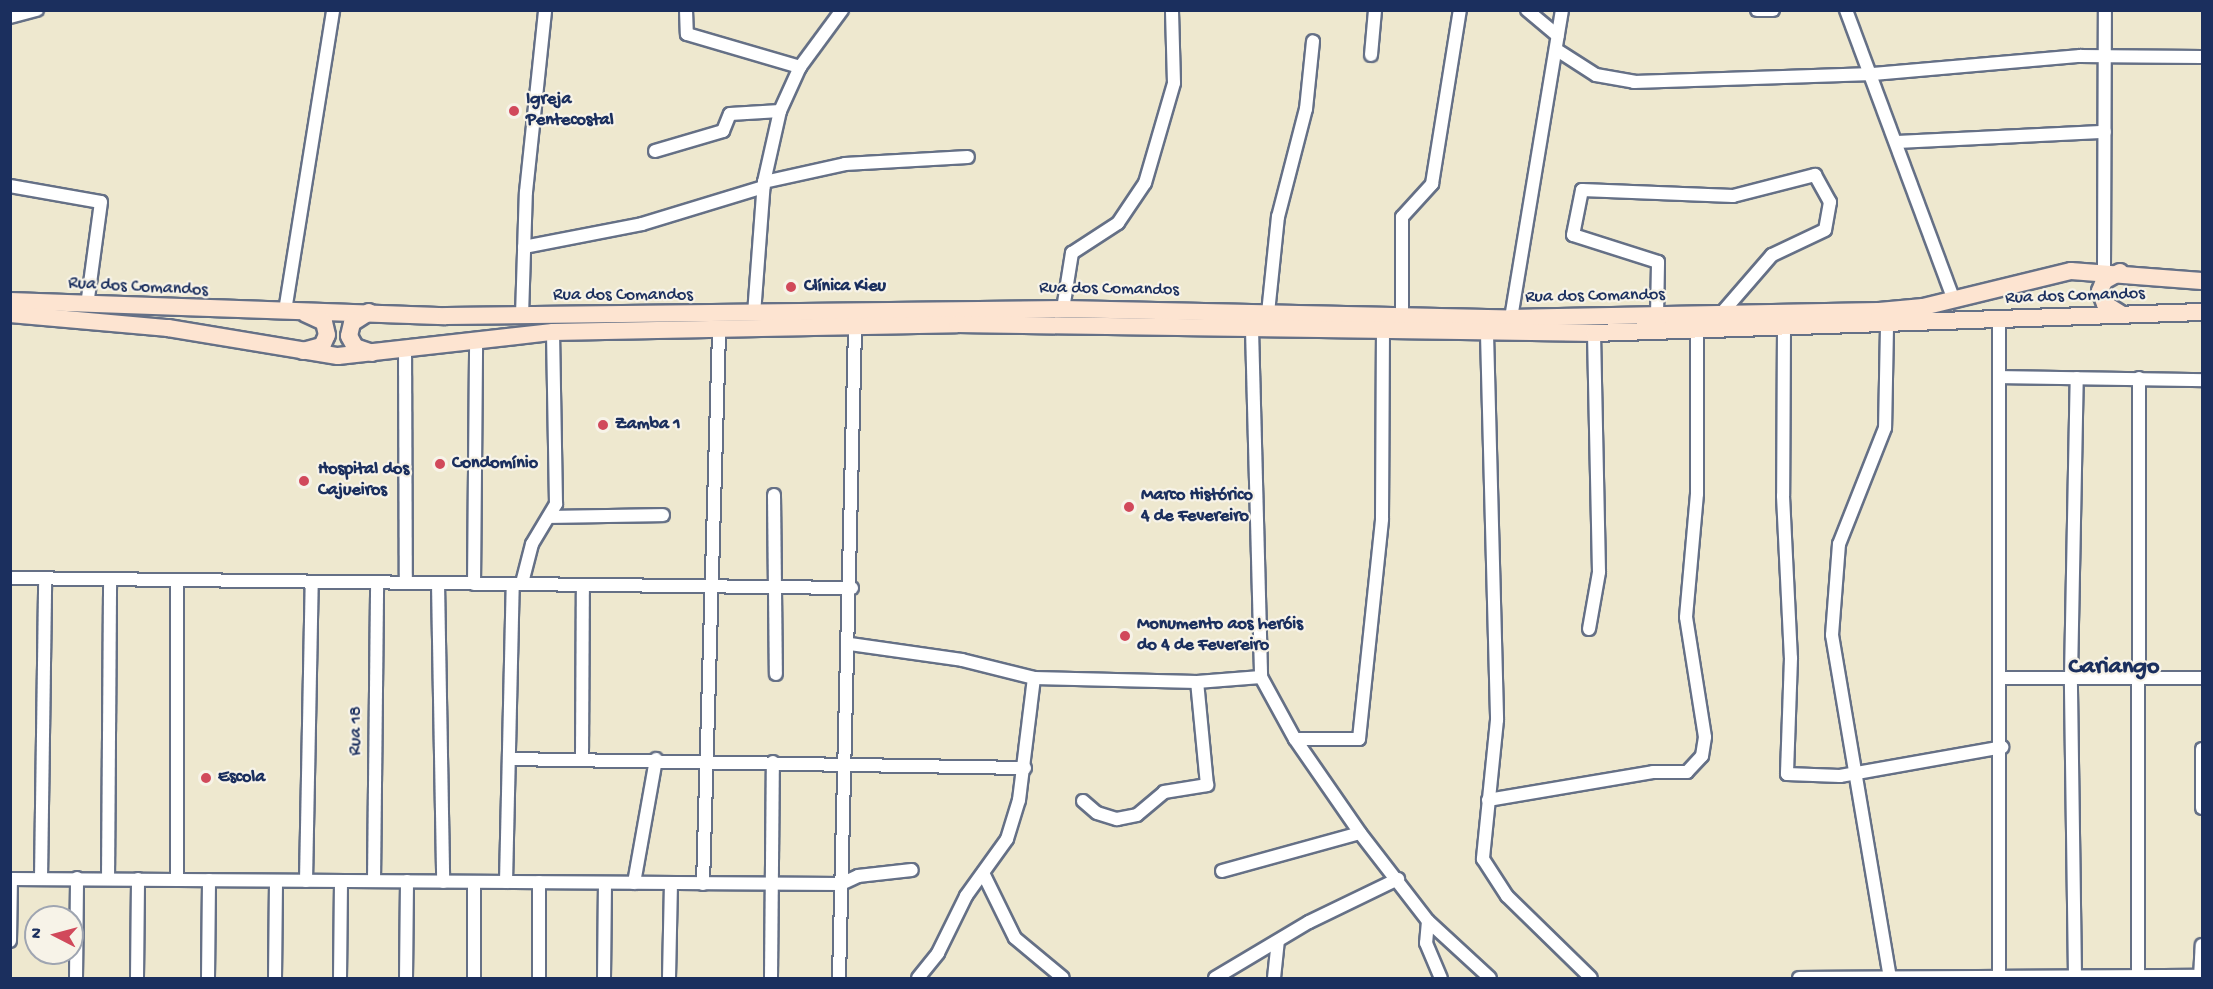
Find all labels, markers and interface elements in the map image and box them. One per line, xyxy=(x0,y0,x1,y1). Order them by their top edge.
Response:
place label: Igreja Pentecostal xyxy=(526,90,614,132)
marker: Igreja Pentecostal xyxy=(507,104,521,118)
street label: Rua dos Comandos xyxy=(68,274,208,302)
place label: Clínica Kieu xyxy=(804,276,886,298)
marker: Clínica Kieu xyxy=(782,278,800,296)
street label: Rua dos Comandos xyxy=(1039,278,1179,302)
street label: Rua dos Comandos xyxy=(2005,284,2145,310)
street label: Rua dos Comandos xyxy=(553,285,693,307)
street label: Rua dos Comandos xyxy=(1525,285,1665,309)
place label: Zamba 1 xyxy=(615,414,680,436)
marker: Zamba 1 xyxy=(596,418,610,432)
place label: Condomínio xyxy=(452,453,538,475)
marker: Condomínio xyxy=(433,457,447,471)
place label: Hospital dos Cajueiros xyxy=(318,460,409,502)
marker: Hospital dos Cajueiros xyxy=(295,472,313,490)
place label: Marco Histórico 4 de Fevereiro xyxy=(1141,486,1253,528)
marker: Marco Histórico 4 de Fevereiro xyxy=(1122,500,1136,514)
place label: Monumento aos heróis do 4 de Fevereiro xyxy=(1137,615,1303,658)
marker: Monumento aos heróis do 4 de Fevereiro xyxy=(1118,629,1132,643)
district label: Cariango xyxy=(2069,654,2159,682)
street label: Rua 18 xyxy=(346,706,368,756)
place label: Escola xyxy=(218,767,265,789)
marker: Escola xyxy=(199,771,213,785)
north arrow xyxy=(24,905,84,965)
text: N xyxy=(28,927,48,939)

